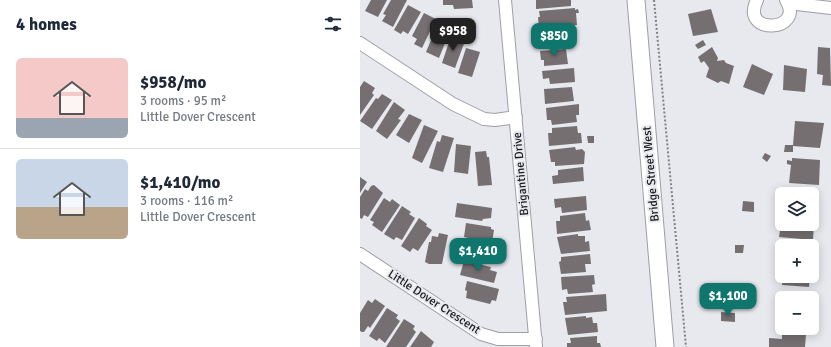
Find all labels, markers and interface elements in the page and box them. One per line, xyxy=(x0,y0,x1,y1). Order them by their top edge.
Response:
icon: filters xyxy=(322,13,344,35)
text: 4 homes xyxy=(16,14,77,35)
pin: $958 xyxy=(429,18,477,52)
text: $958 xyxy=(439,23,467,39)
pin: $850 xyxy=(530,23,578,57)
text: $850 xyxy=(540,28,568,44)
text: $958/mo xyxy=(140,72,206,93)
icon: home xyxy=(48,74,96,122)
text: 3 rooms · 95 m² xyxy=(140,93,226,109)
text: Little Dover Crescent xyxy=(140,109,256,125)
street label: Bridge Street West xyxy=(639,126,663,222)
street label: Brigantine Drive xyxy=(510,132,532,216)
text: $1,410/mo xyxy=(140,172,220,193)
icon: home xyxy=(48,175,96,223)
map controls xyxy=(775,187,819,335)
button: layers xyxy=(775,187,819,231)
text: 3 rooms · 116 m² xyxy=(140,193,233,209)
text: Little Dover Crescent xyxy=(140,209,256,225)
pin: $1,410 xyxy=(445,238,511,272)
button: + xyxy=(775,239,819,283)
text: $1,410 xyxy=(459,243,497,259)
street label: Little Dover Crescent xyxy=(385,267,483,337)
pin: $1,100 xyxy=(695,283,761,317)
text: $1,100 xyxy=(709,288,747,304)
button: − xyxy=(775,291,819,335)

